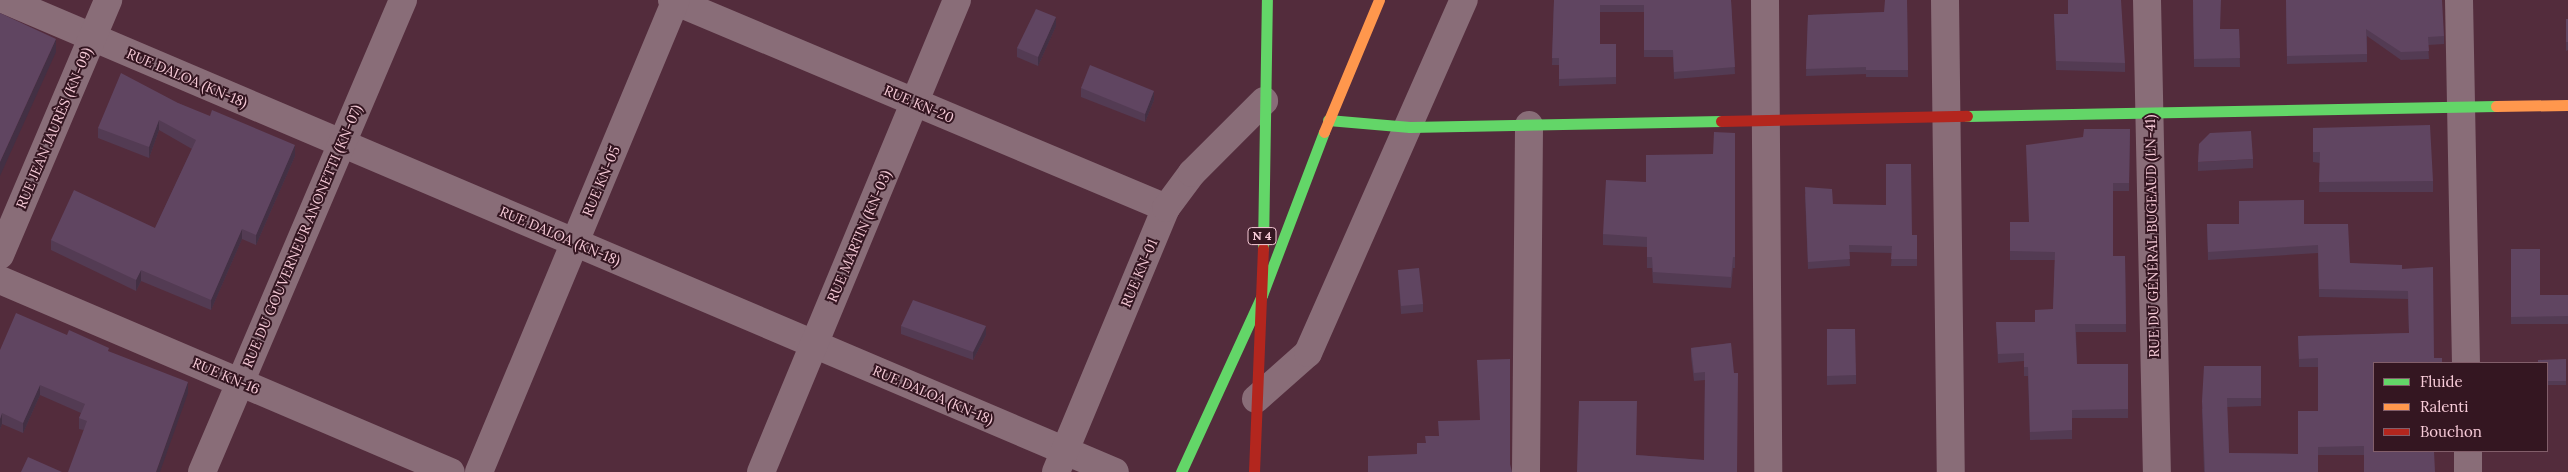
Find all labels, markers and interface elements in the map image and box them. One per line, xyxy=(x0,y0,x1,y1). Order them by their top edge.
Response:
street label: RUE JEAN JAURÈS (KN-09) xyxy=(12,45,96,211)
street label: RUE DALOA (KN-18) xyxy=(124,45,250,111)
street label: RUE KN-20 xyxy=(882,82,956,126)
street label: RUE DU GOUVERNEUR ANONETTI (KN-07) xyxy=(239,102,365,370)
street label: RUE DU GÉNÉRAL BUGEAUD (LN-41) xyxy=(2141,114,2163,358)
street label: RUE KN-05 xyxy=(579,143,623,219)
street label: RUE MARTIN (KN-03) xyxy=(824,167,894,305)
street label: RUE DALOA (KN-18) xyxy=(497,203,623,269)
road number: N 4 xyxy=(1247,227,1277,246)
street label: RUE KN-01 xyxy=(1117,236,1161,310)
street label: RUE KN-16 xyxy=(190,354,262,398)
street label: RUE DALOA (KN-18) xyxy=(870,362,996,428)
legend xyxy=(2373,362,2548,452)
text: Fluide xyxy=(2420,372,2463,391)
text: Ralenti xyxy=(2420,397,2468,416)
text: Bouchon xyxy=(2420,422,2482,441)

